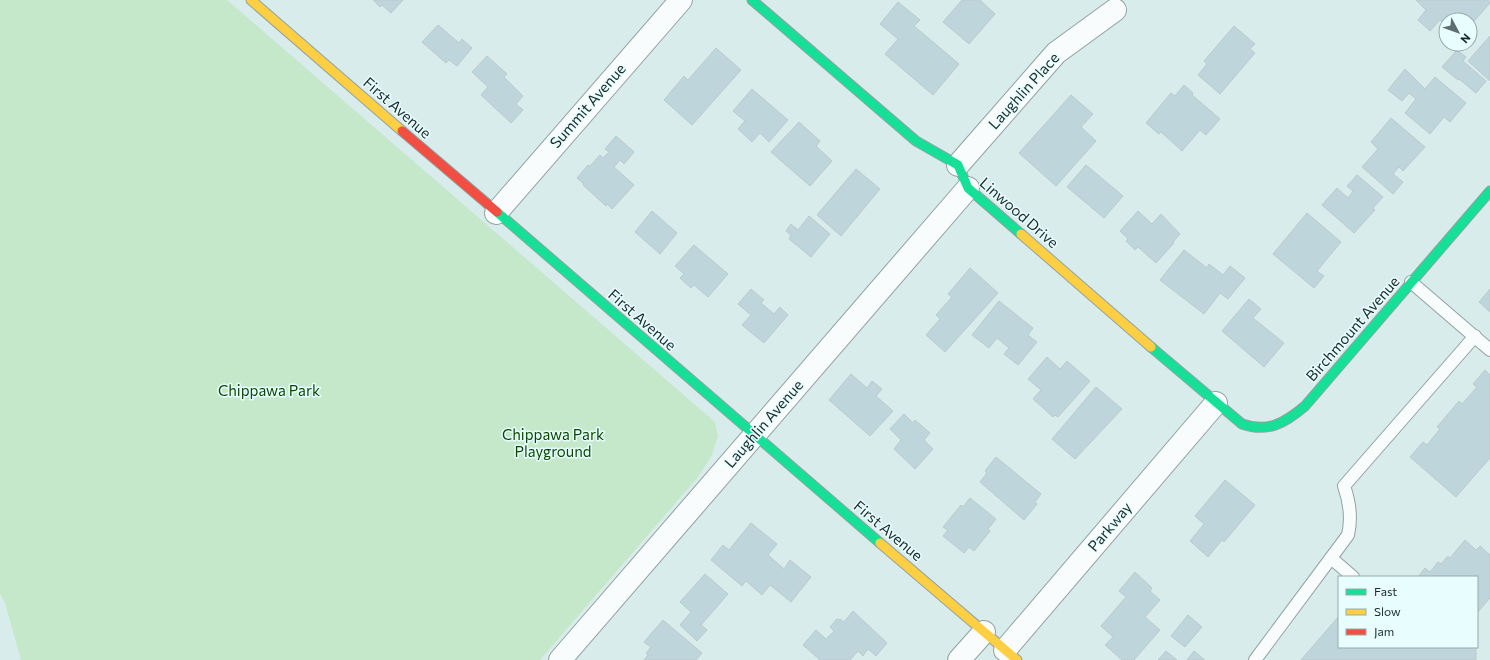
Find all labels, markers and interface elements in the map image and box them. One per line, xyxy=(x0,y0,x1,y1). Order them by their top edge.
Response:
north arrow xyxy=(1438,12,1478,52)
text: N xyxy=(1458,32,1474,46)
street label: Laughlin Place xyxy=(984,48,1062,132)
street label: Summit Avenue xyxy=(546,59,629,151)
street label: First Avenue xyxy=(360,73,435,142)
street label: Linwood Drive xyxy=(977,173,1063,251)
street label: Birchmount Avenue xyxy=(1302,272,1403,385)
street label: First Avenue xyxy=(605,285,680,354)
street label: Laughlin Avenue xyxy=(720,376,806,471)
park label: Chippawa Park xyxy=(218,381,320,399)
park label: Chippawa Park Playground xyxy=(502,425,604,460)
street label: First Avenue xyxy=(851,496,927,564)
street label: Parkway xyxy=(1083,498,1135,555)
legend xyxy=(1338,576,1478,648)
text: Fast xyxy=(1374,584,1397,598)
text: Slow xyxy=(1374,604,1401,618)
text: Jam xyxy=(1374,624,1394,639)

